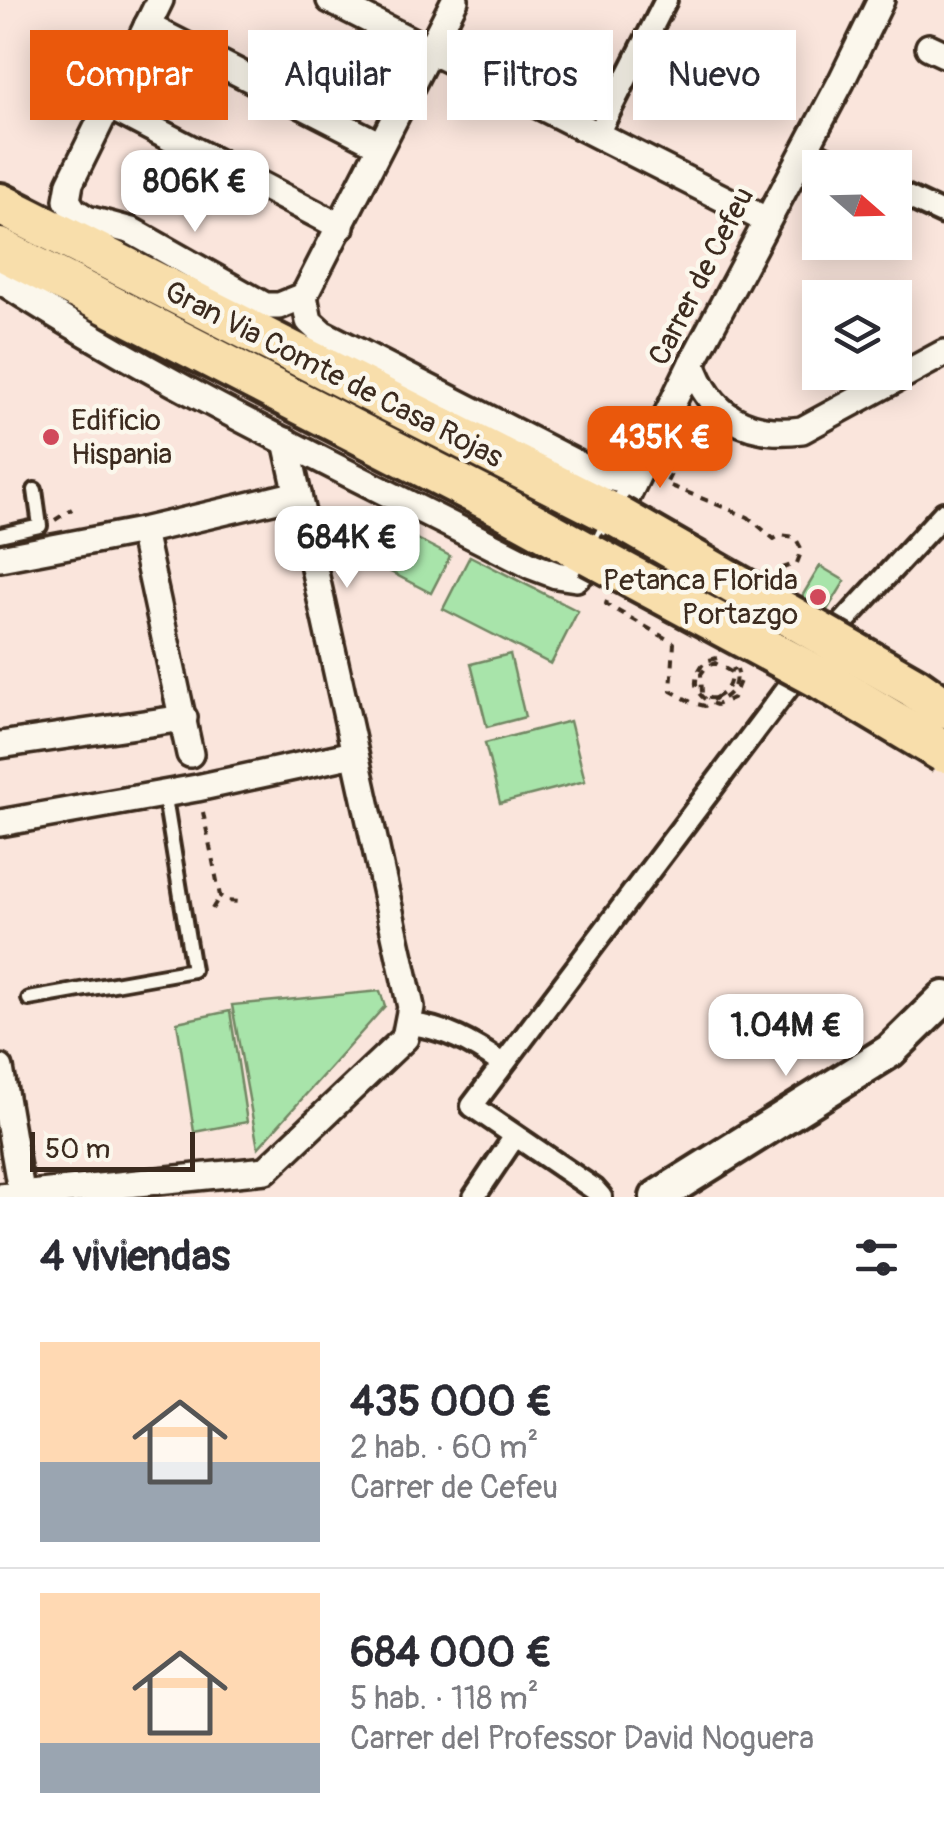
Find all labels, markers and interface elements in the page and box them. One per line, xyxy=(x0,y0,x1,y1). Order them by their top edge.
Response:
chip: Comprar xyxy=(30,30,228,120)
chip: Alquilar xyxy=(248,30,427,120)
chip: Filtros xyxy=(447,30,613,120)
chip: Nuevo xyxy=(633,30,796,120)
pin: 806K € xyxy=(114,150,276,235)
north arrow xyxy=(802,150,912,260)
map controls xyxy=(802,150,912,390)
text: 806K € xyxy=(143,162,247,202)
street label: Carrer de Cefeu xyxy=(641,181,762,372)
street label: Gran Via Comte de Casa Rojas xyxy=(158,273,509,476)
button: layers xyxy=(802,280,912,390)
place label: Edificio Hispania xyxy=(71,402,172,473)
pin: 435K € xyxy=(579,406,741,491)
text: 435K € xyxy=(609,418,711,458)
marker: Edificio Hispania xyxy=(40,426,62,448)
pin: 684K € xyxy=(266,506,428,591)
text: 684K € xyxy=(297,518,397,558)
place label: Petanca Florida Portazgo xyxy=(603,562,798,633)
marker: Petanca Florida Portazgo xyxy=(807,586,829,608)
pin: 1.04M € xyxy=(694,994,878,1079)
text: 1.04M € xyxy=(730,1006,842,1046)
scale bar xyxy=(30,1127,195,1172)
text: 50 m xyxy=(45,1132,110,1167)
icon: filters xyxy=(849,1230,904,1285)
text: 4 viviendas xyxy=(40,1231,230,1283)
text: 435 000 € xyxy=(350,1376,553,1428)
icon: home xyxy=(120,1382,240,1502)
text: 2 hab. · 60 m² xyxy=(350,1428,538,1468)
text: Carrer de Cefeu xyxy=(350,1468,558,1508)
text: 684 000 € xyxy=(350,1627,552,1679)
icon: home xyxy=(120,1633,240,1753)
text: 5 hab. · 118 m² xyxy=(350,1679,539,1719)
text: Carrer del Professor David Noguera xyxy=(350,1719,814,1759)

